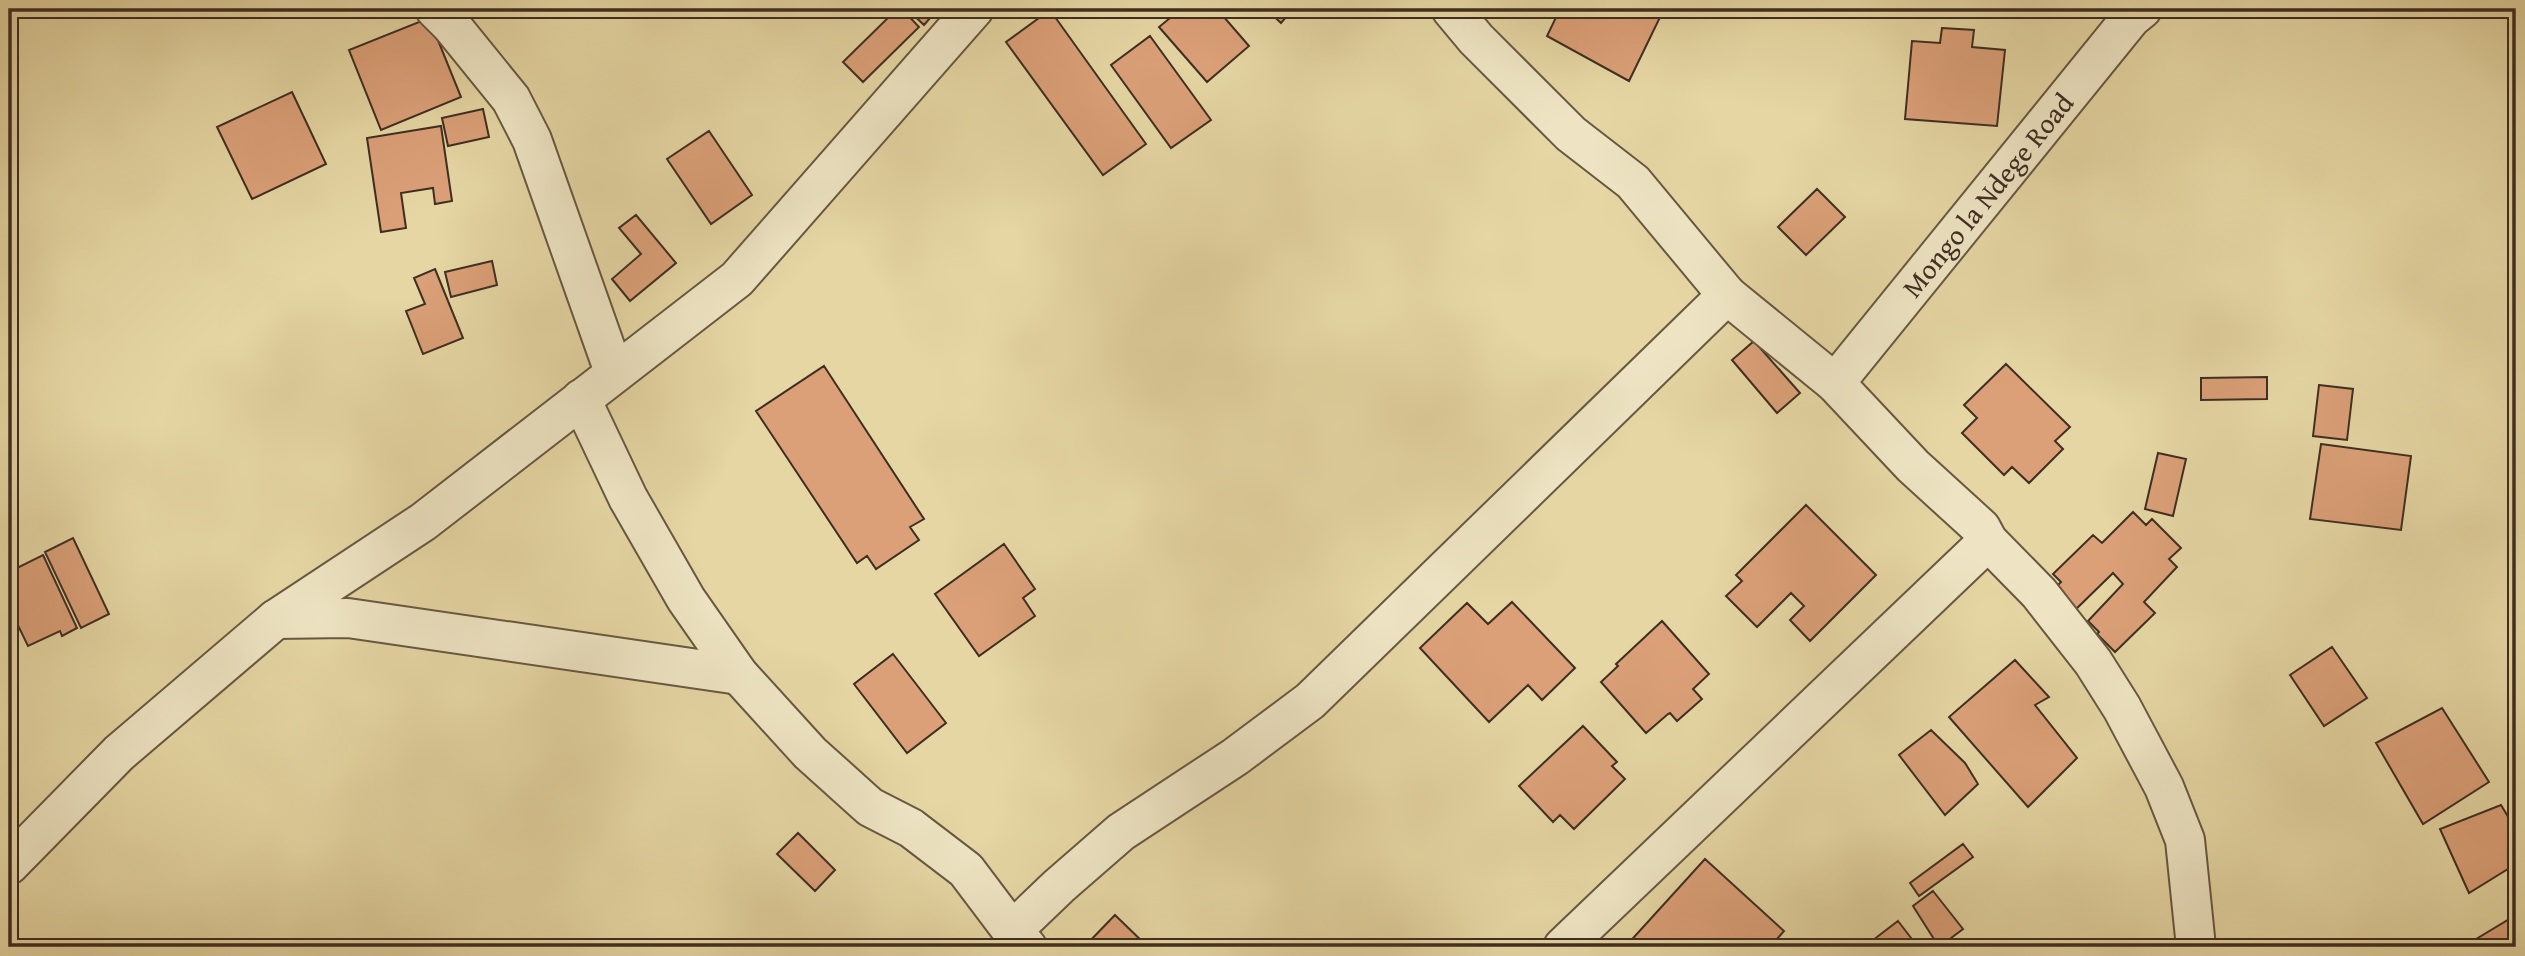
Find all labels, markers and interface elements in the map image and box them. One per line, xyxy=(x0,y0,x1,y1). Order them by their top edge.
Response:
street label: Mongo la Ndege Road xyxy=(1891,84,2083,306)

